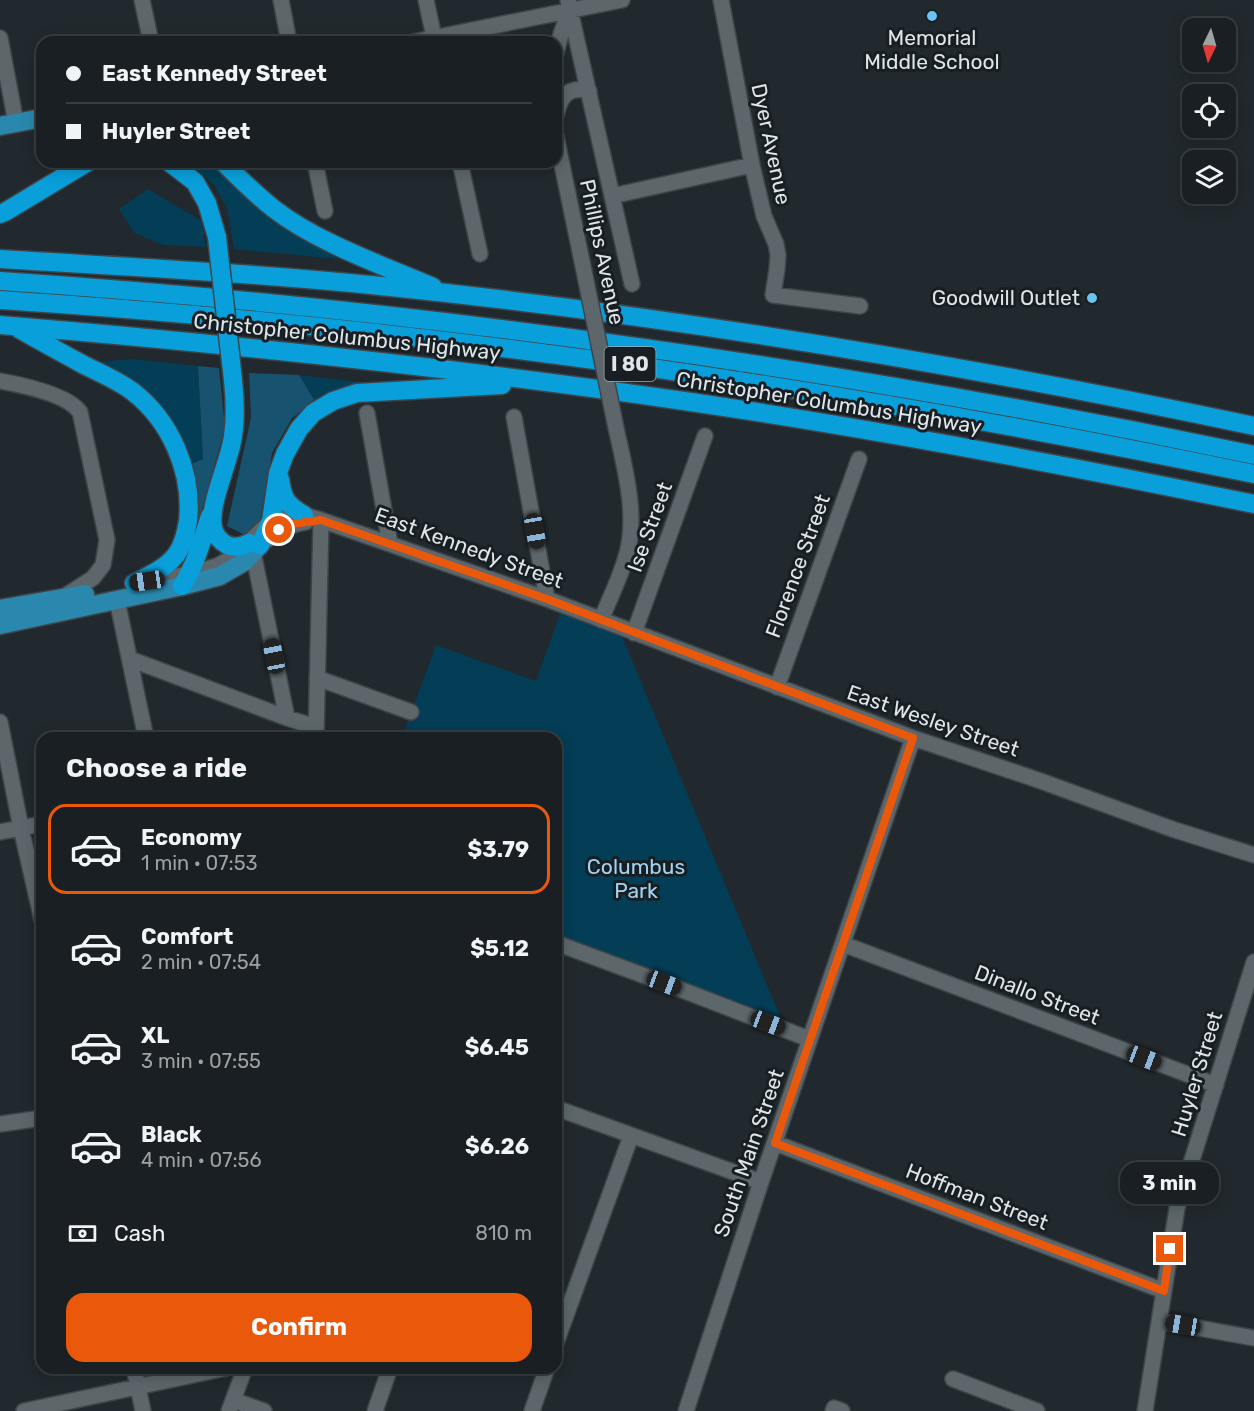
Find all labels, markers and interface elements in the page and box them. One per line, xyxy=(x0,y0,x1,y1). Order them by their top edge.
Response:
marker: Memorial Middle School xyxy=(925,9,939,23)
north arrow xyxy=(1182,18,1236,72)
map controls xyxy=(1182,18,1236,204)
place label: Memorial Middle School xyxy=(864,25,1000,74)
text: East Kennedy Street xyxy=(102,60,327,87)
street label: Dyer Avenue xyxy=(746,81,797,207)
button: locate xyxy=(1182,84,1236,138)
text: Huyler Street xyxy=(102,118,250,145)
button: layers xyxy=(1182,150,1236,204)
street label: Phillips Avenue xyxy=(575,177,630,327)
place label: Goodwill Outlet xyxy=(932,285,1080,310)
marker: Goodwill Outlet xyxy=(1085,291,1099,305)
street label: Christopher Columbus Highway xyxy=(192,308,502,365)
road number: I 80 xyxy=(604,347,656,381)
street label: Christopher Columbus Highway xyxy=(675,366,984,439)
street label: Ise Street xyxy=(622,478,677,575)
street label: Florence Street xyxy=(760,491,835,641)
street label: East Kennedy Street xyxy=(372,502,567,593)
car xyxy=(523,512,547,550)
route start xyxy=(265,516,292,543)
car xyxy=(128,570,166,592)
car xyxy=(262,637,286,675)
street label: East Wesley Street xyxy=(844,679,1022,762)
text: Choose a ride xyxy=(66,752,247,784)
icon: car xyxy=(69,822,123,876)
text: Economy xyxy=(141,824,242,851)
text: $3.79 xyxy=(468,836,529,863)
text: 1 min · 07:53 xyxy=(141,851,258,875)
park label: Columbus Park xyxy=(587,854,685,903)
icon: car xyxy=(69,921,123,975)
text: Comfort xyxy=(141,923,233,950)
text: $5.12 xyxy=(470,935,529,962)
text: 2 min · 07:54 xyxy=(141,950,261,974)
street label: Dinallo Street xyxy=(971,959,1103,1030)
car xyxy=(644,968,684,998)
car xyxy=(748,1008,788,1038)
street label: Huyler Street xyxy=(1166,1008,1227,1139)
icon: car xyxy=(69,1020,123,1074)
text: XL xyxy=(141,1022,169,1049)
text: $6.45 xyxy=(465,1034,529,1061)
car xyxy=(1124,1043,1164,1073)
text: 3 min · 07:55 xyxy=(141,1049,261,1073)
street label: South Main Street xyxy=(708,1066,789,1240)
icon: car xyxy=(69,1119,123,1173)
text: Black xyxy=(141,1121,202,1148)
text: $6.26 xyxy=(465,1133,529,1160)
text: 4 min · 07:56 xyxy=(141,1148,261,1172)
street label: Hoffman Street xyxy=(903,1158,1052,1235)
callout: 3 min xyxy=(1120,1162,1220,1204)
text: 3 min xyxy=(1142,1171,1197,1195)
icon: cash xyxy=(66,1217,99,1250)
text: Cash xyxy=(114,1220,165,1247)
text: 810 m xyxy=(475,1221,532,1245)
route end xyxy=(1156,1235,1183,1262)
button: Confirm xyxy=(66,1293,532,1362)
car xyxy=(1164,1313,1202,1337)

